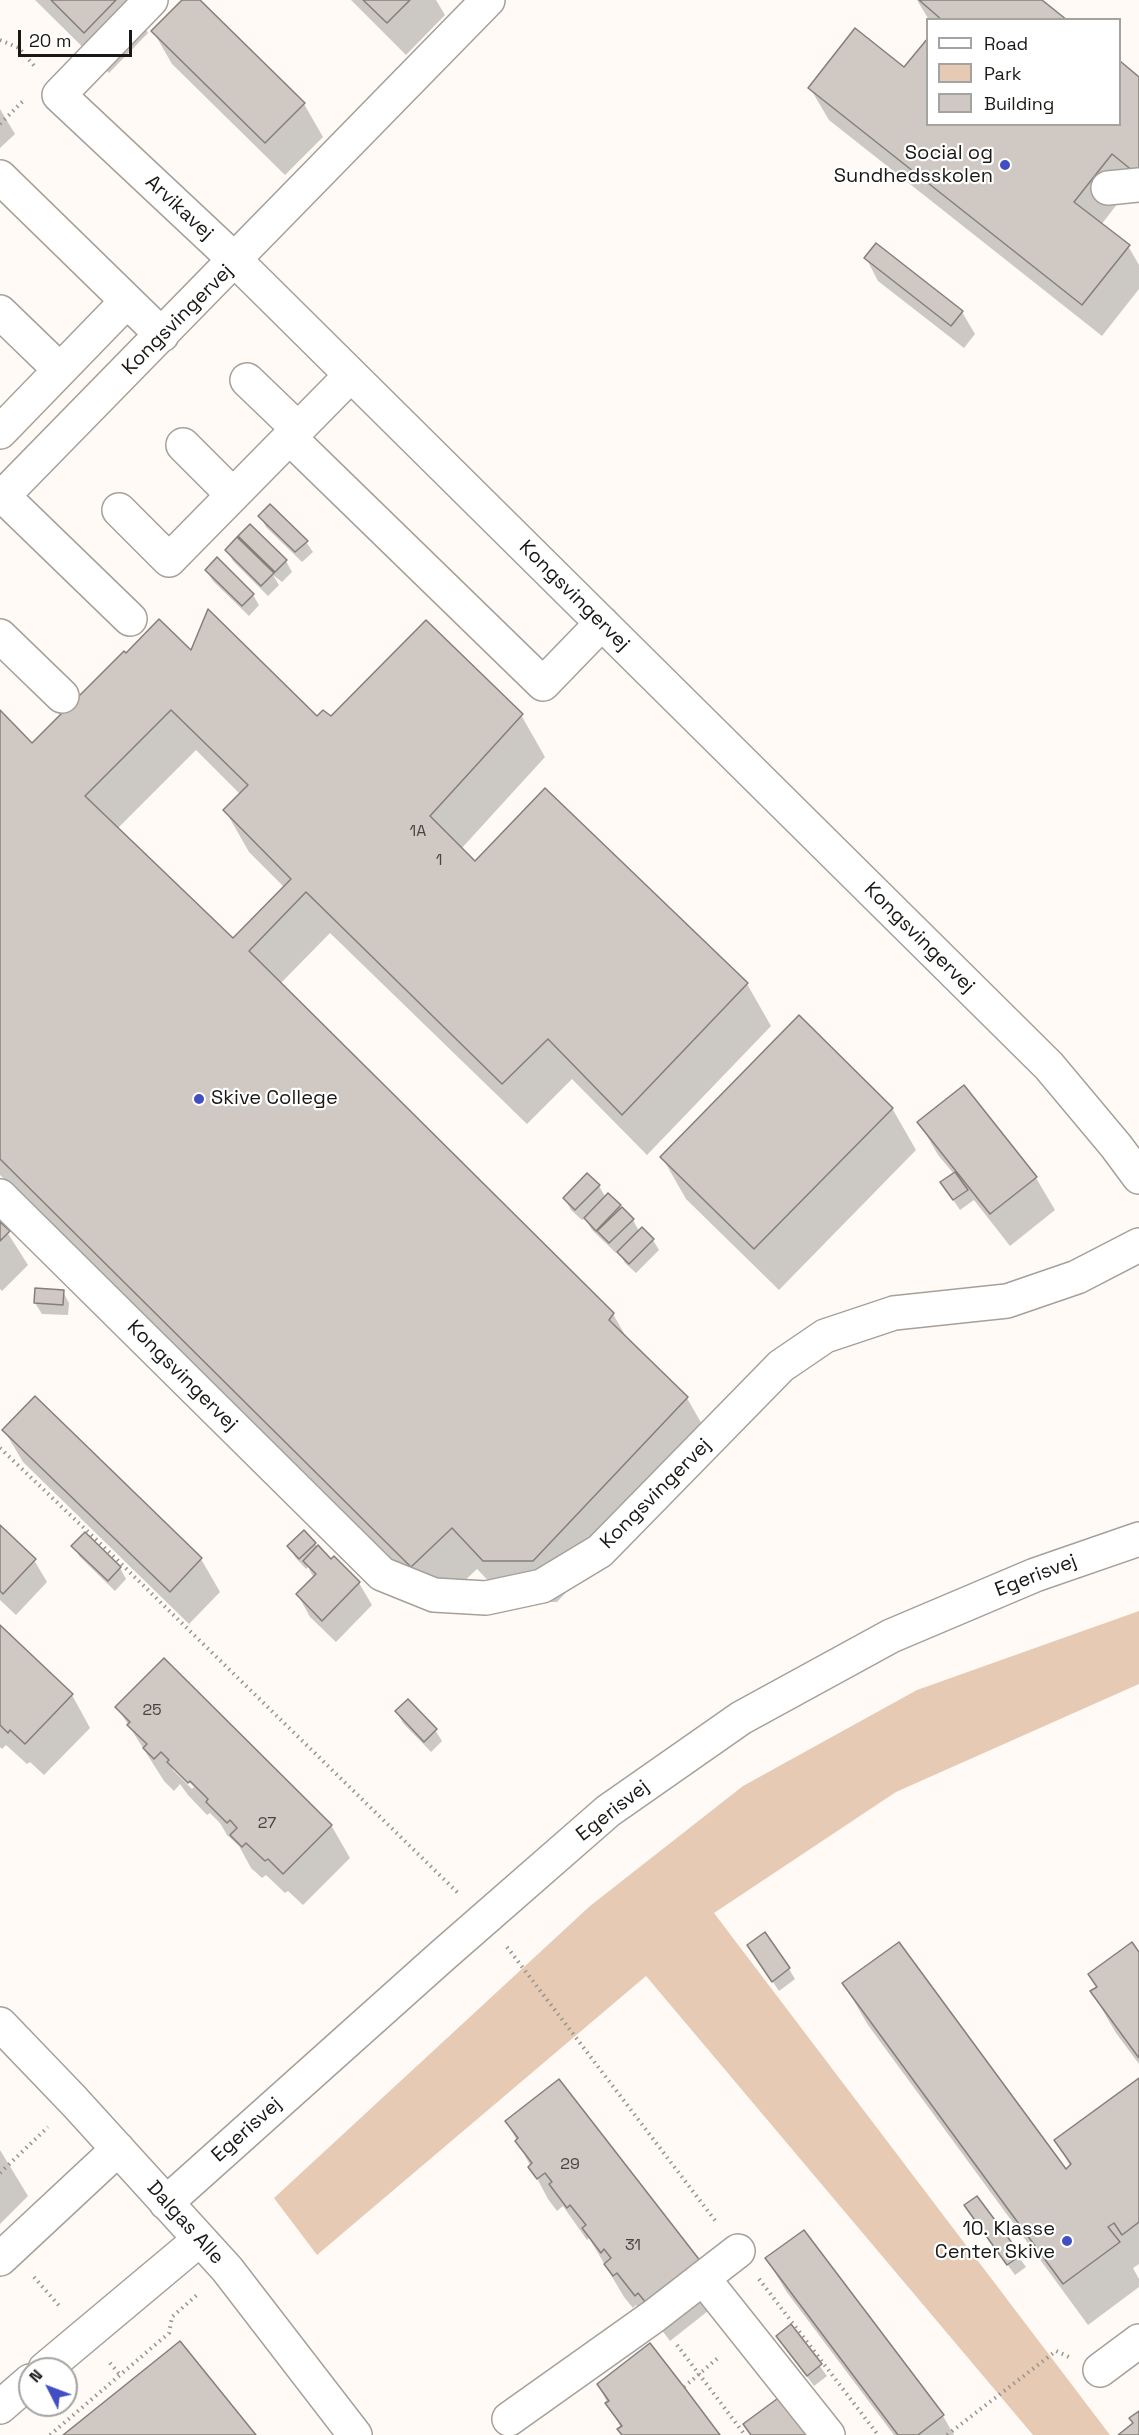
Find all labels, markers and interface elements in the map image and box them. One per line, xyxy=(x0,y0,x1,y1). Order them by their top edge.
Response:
scale bar xyxy=(21,18,135,56)
legend xyxy=(926,18,1121,126)
text: 20 m xyxy=(29,29,72,52)
text: Road xyxy=(984,32,1028,55)
text: Park xyxy=(984,62,1021,85)
text: Building xyxy=(984,92,1054,115)
place label: Social og Sundhedsskolen xyxy=(834,142,993,189)
marker: Social og Sundhedsskolen xyxy=(998,158,1012,172)
street label: Arvikavej xyxy=(140,170,218,246)
street label: Kongsvingervej xyxy=(118,260,238,380)
street label: Kongsvingervej xyxy=(514,536,634,656)
house number: 1A xyxy=(410,822,426,842)
house number: 1 xyxy=(436,851,442,871)
street label: Kongsvingervej xyxy=(859,878,979,998)
place label: Skive College xyxy=(211,1087,338,1111)
marker: Skive College xyxy=(192,1092,206,1106)
street label: Kongsvingervej xyxy=(122,1316,242,1436)
street label: Kongsvingervej xyxy=(596,1434,716,1554)
street label: Egerisvej xyxy=(992,1549,1080,1603)
house number: 25 xyxy=(142,1701,162,1721)
street label: Egerisvej xyxy=(572,1775,654,1847)
house number: 27 xyxy=(258,1814,276,1834)
street label: Egerisvej xyxy=(207,2092,287,2168)
house number: 29 xyxy=(560,2155,580,2175)
street label: Dalgas Alle xyxy=(141,2176,229,2270)
place label: 10. Klasse Center Skive xyxy=(935,2218,1055,2265)
marker: 10. Klasse Center Skive xyxy=(1060,2234,1074,2248)
house number: 31 xyxy=(625,2236,641,2256)
north arrow xyxy=(18,2357,78,2417)
text: N xyxy=(24,2365,47,2387)

